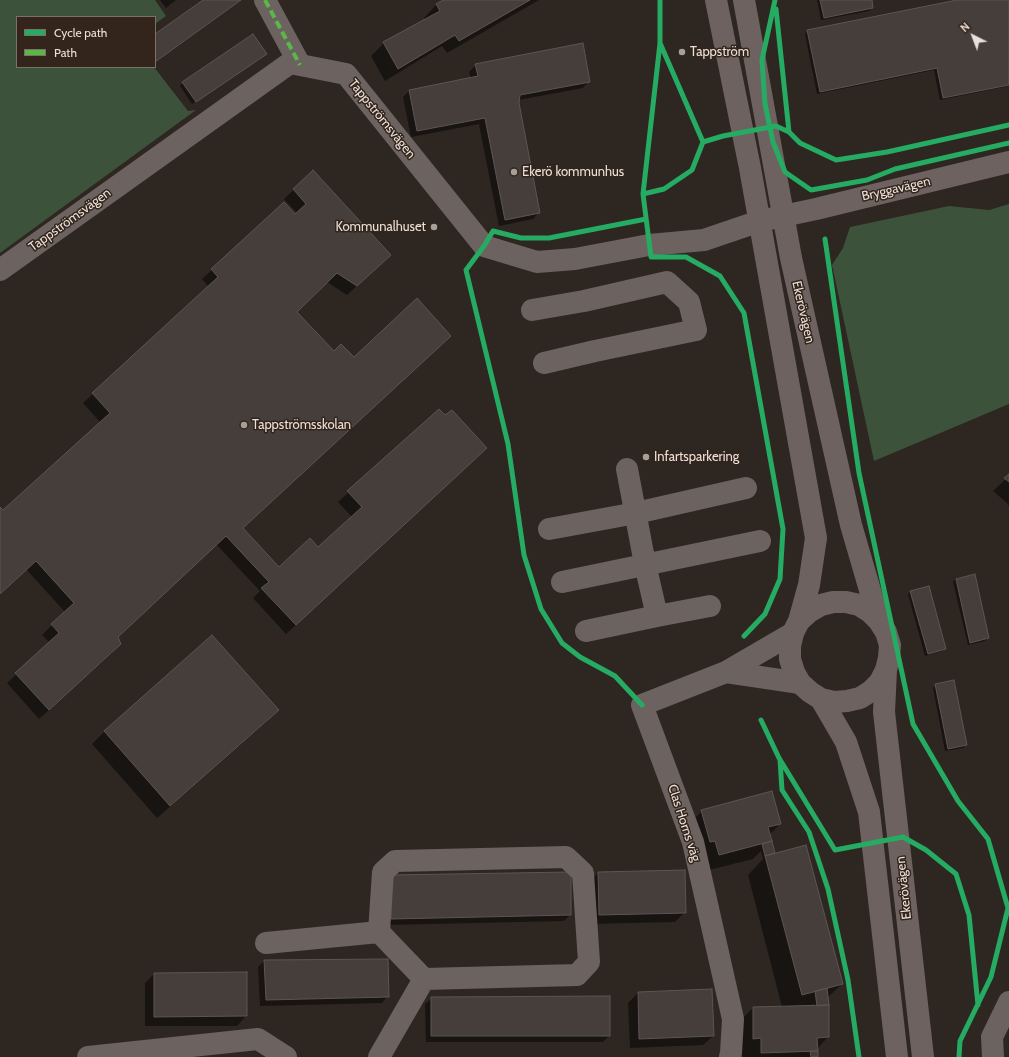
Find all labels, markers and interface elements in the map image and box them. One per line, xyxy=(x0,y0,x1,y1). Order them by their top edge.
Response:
legend xyxy=(16,16,156,68)
north arrow xyxy=(953,16,993,56)
text: N xyxy=(957,19,973,35)
text: Cycle path xyxy=(54,25,107,40)
place label: Tappström xyxy=(690,44,749,60)
text: Path xyxy=(54,45,77,60)
marker: Tappström xyxy=(677,47,687,57)
street label: Tappströmsvägen xyxy=(345,76,419,162)
place label: Ekerö kommunhus xyxy=(522,164,624,180)
marker: Ekerö kommunhus xyxy=(509,167,519,177)
street label: Bryggavägen xyxy=(860,174,932,204)
street label: Tappströmsvägen xyxy=(26,185,114,255)
place label: Kommunalhuset xyxy=(335,219,426,235)
marker: Kommunalhuset xyxy=(429,222,439,232)
street label: Ekerövägen xyxy=(788,279,818,345)
place label: Tappströmsskolan xyxy=(252,417,351,433)
marker: Tappströmsskolan xyxy=(239,420,249,430)
place label: Infartsparkering xyxy=(654,449,739,465)
marker: Infartsparkering xyxy=(641,452,651,462)
street label: Clas Horns väg xyxy=(664,782,704,864)
street label: Ekerövägen xyxy=(893,856,915,920)

